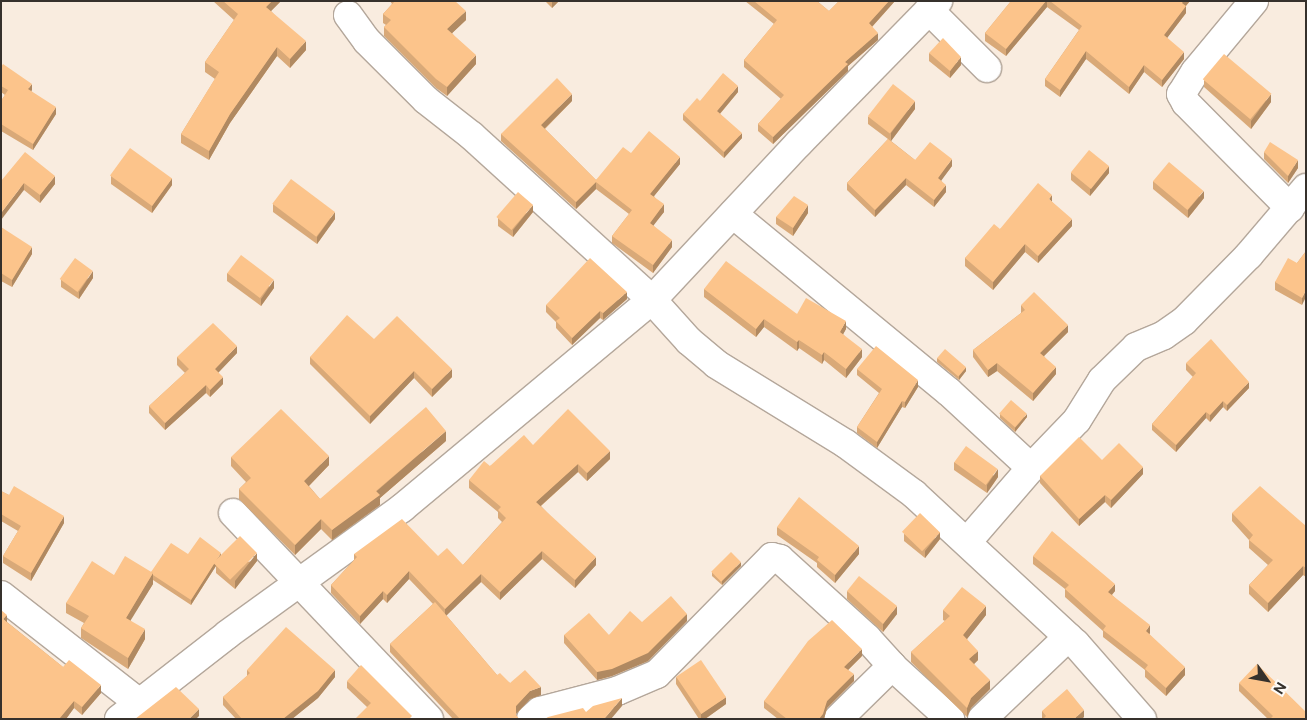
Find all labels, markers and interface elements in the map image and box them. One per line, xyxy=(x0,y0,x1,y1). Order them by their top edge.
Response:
north arrow xyxy=(1242,655,1292,705)
text: N xyxy=(1270,679,1289,697)

